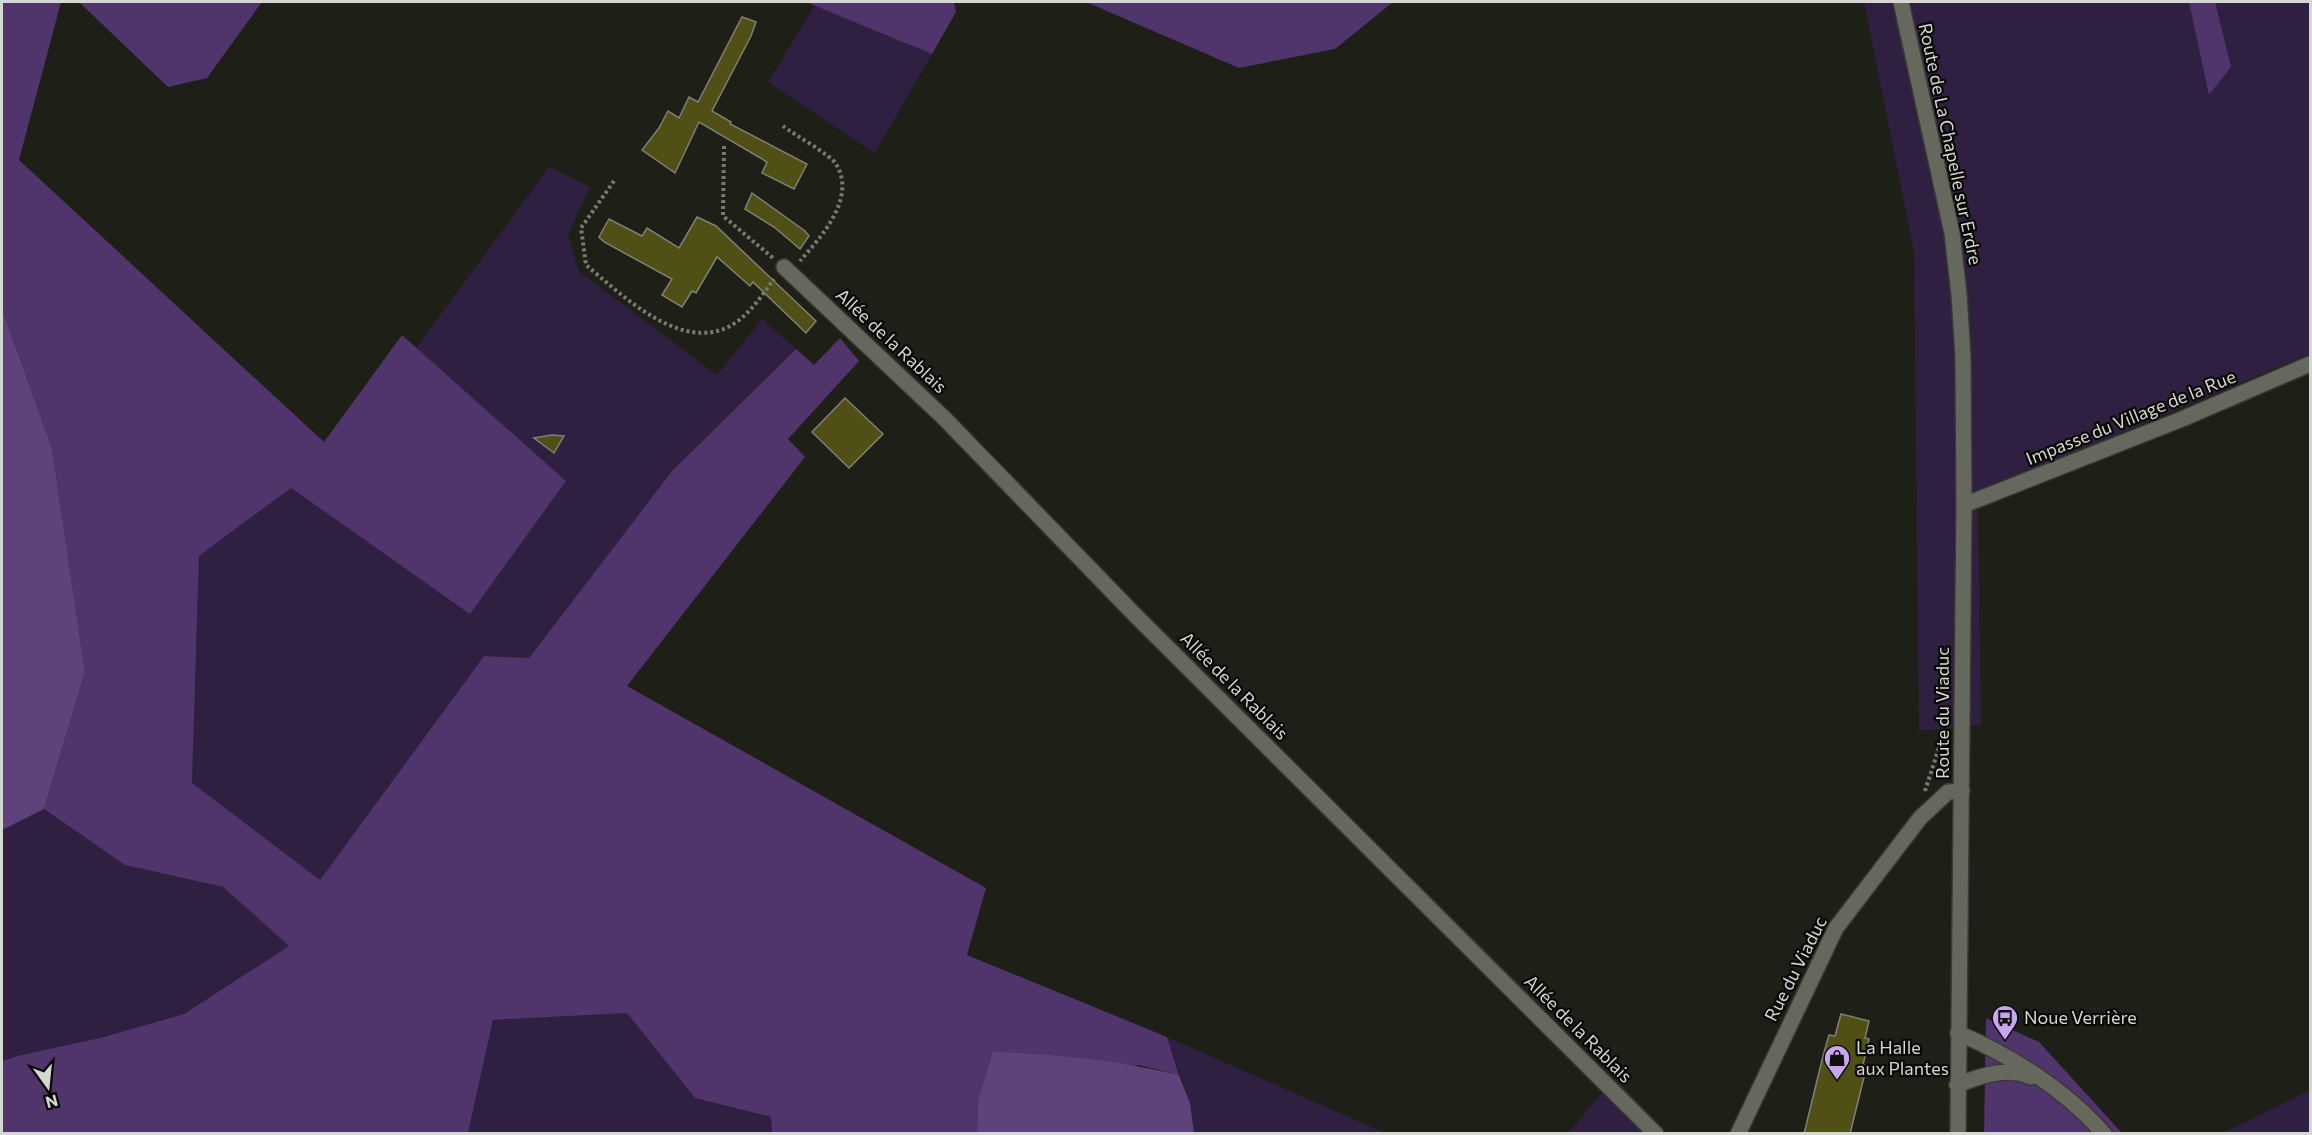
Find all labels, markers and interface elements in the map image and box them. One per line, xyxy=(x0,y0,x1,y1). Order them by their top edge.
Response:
street label: Route de La Chapelle sur Erdre xyxy=(1915,21,1987,267)
street label: Allée de la Rablais xyxy=(832,283,952,397)
street label: Impasse du Village de la Rue xyxy=(2023,365,2239,469)
street label: Allée de la Rablais xyxy=(1176,627,1293,744)
street label: Route du Viaduc xyxy=(1931,647,1953,779)
street label: Rue du Viaduc xyxy=(1759,912,1831,1025)
street label: Allée de la Rablais xyxy=(1520,970,1637,1087)
bus stop icon: Noue Verrière xyxy=(1990,1003,2020,1041)
place label: Noue Verrière xyxy=(2024,1006,2137,1028)
place label: La Halle aux Plantes xyxy=(1856,1036,1949,1079)
shop icon: La Halle aux Plantes xyxy=(1822,1043,1852,1081)
north arrow xyxy=(18,1057,78,1117)
text: N xyxy=(44,1091,60,1113)

